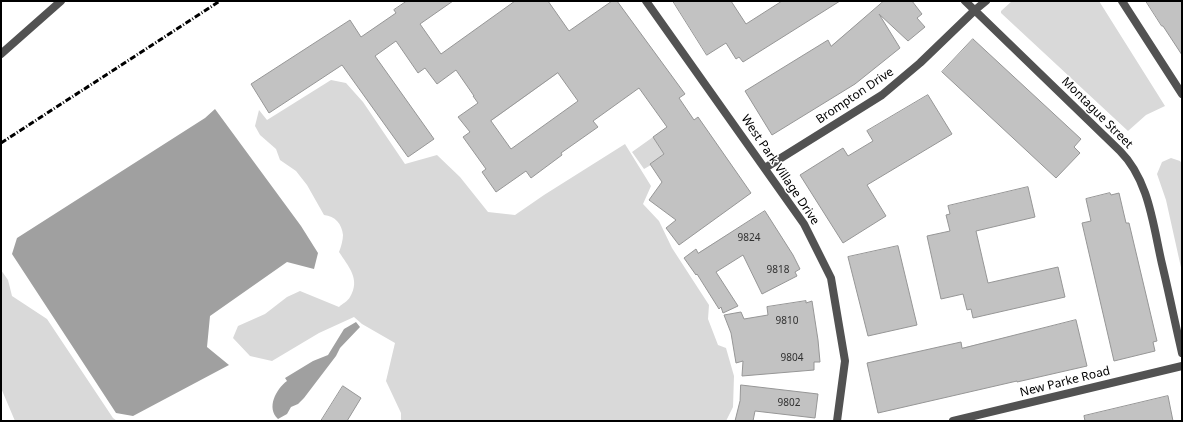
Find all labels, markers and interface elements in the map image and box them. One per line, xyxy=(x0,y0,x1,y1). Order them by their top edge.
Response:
street label: Brompton Drive xyxy=(814,65,896,127)
street label: Montague Street xyxy=(1058,74,1136,152)
street label: West Park Village Drive xyxy=(738,112,822,228)
house number: 9824 xyxy=(738,232,760,244)
house number: 9818 xyxy=(767,264,789,276)
house number: 9810 xyxy=(776,315,798,327)
house number: 9804 xyxy=(781,352,803,364)
street label: New Parke Road xyxy=(1018,364,1112,400)
house number: 9802 xyxy=(778,397,800,409)

